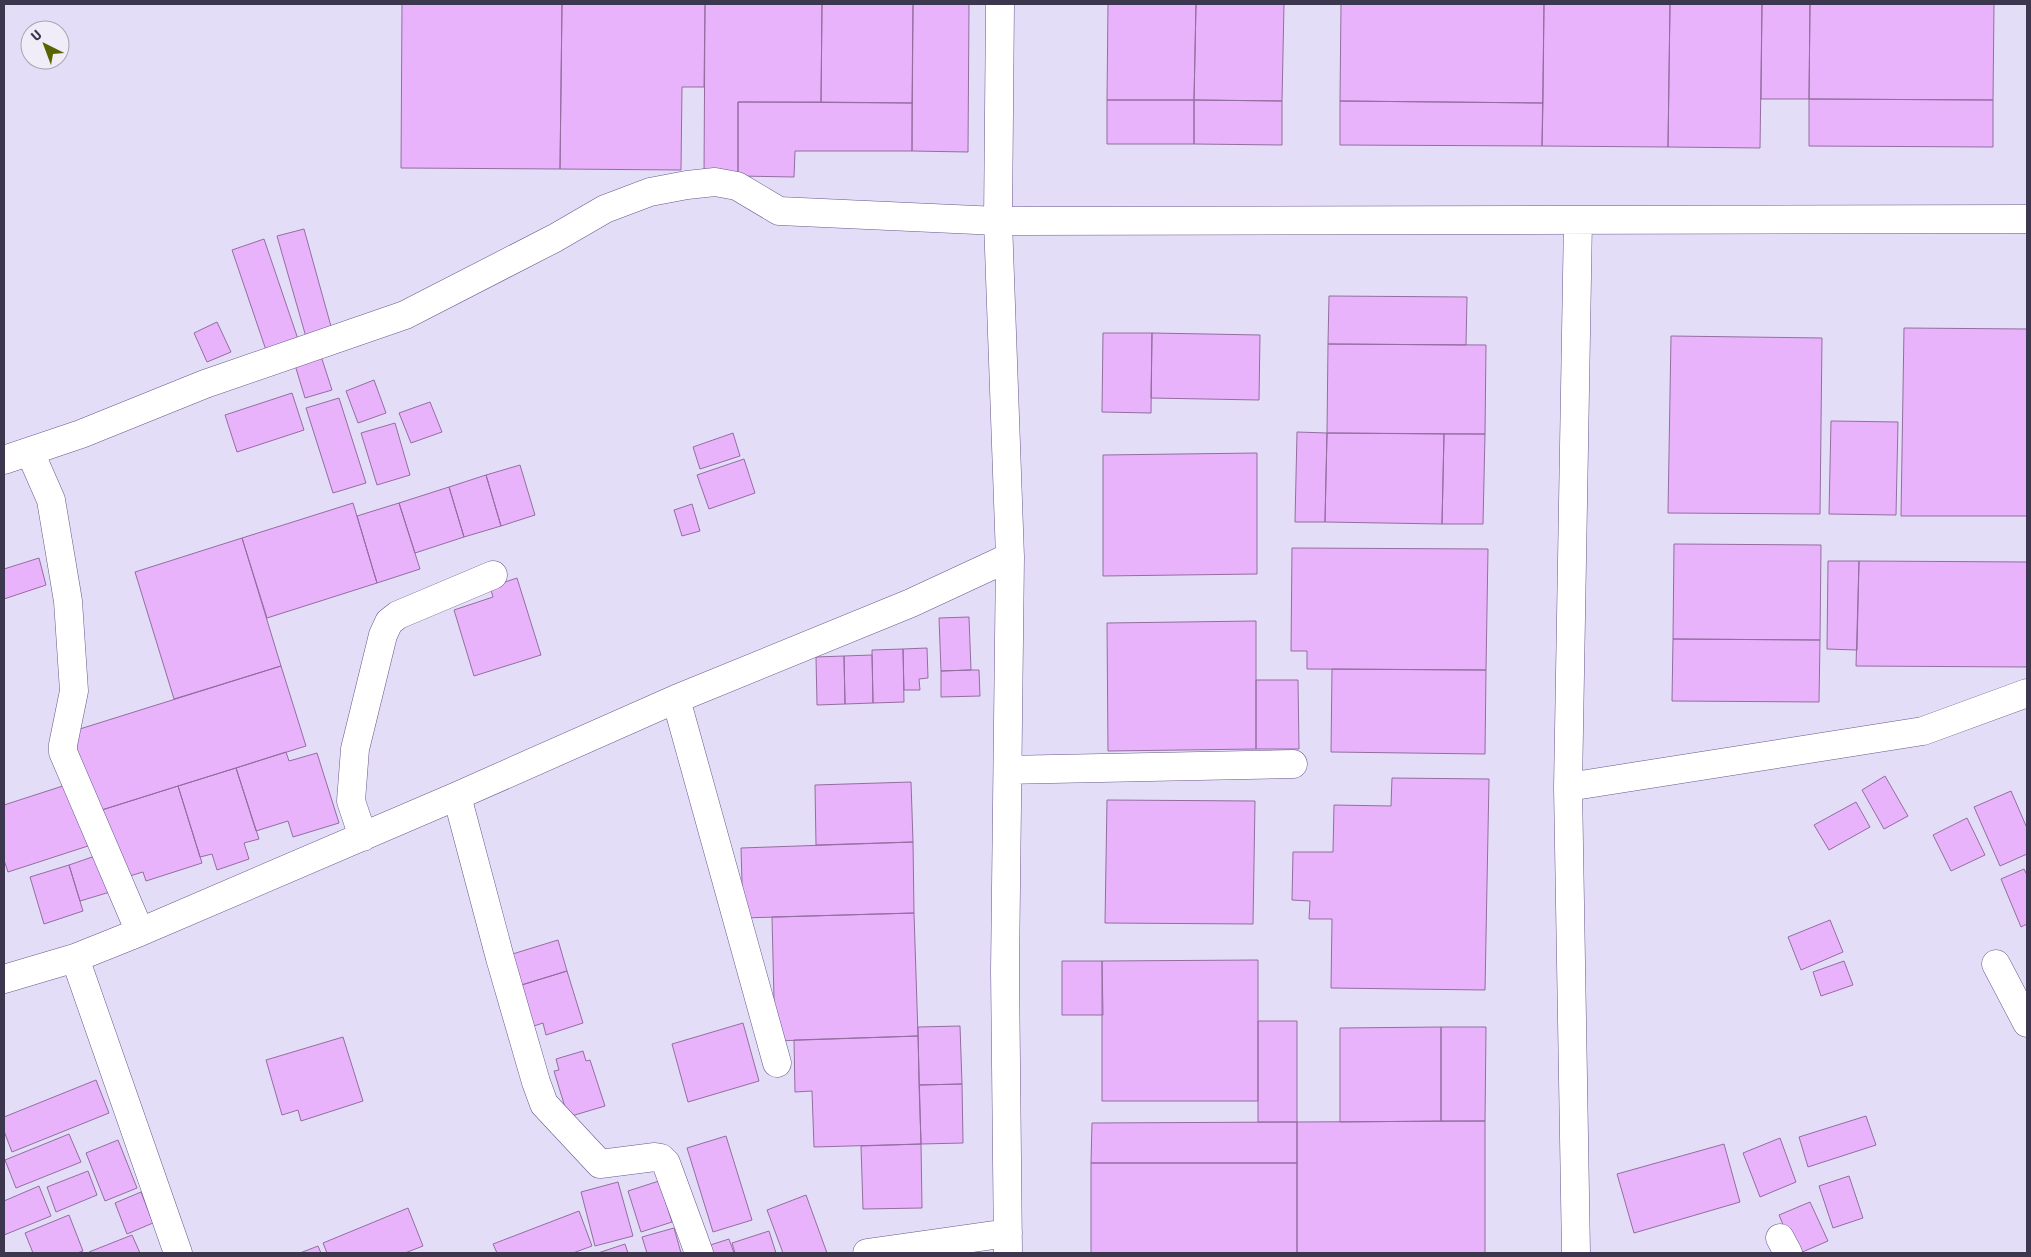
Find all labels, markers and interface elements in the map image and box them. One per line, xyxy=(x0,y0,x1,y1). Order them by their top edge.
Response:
north arrow xyxy=(20,20,70,70)
text: U xyxy=(28,27,45,44)

